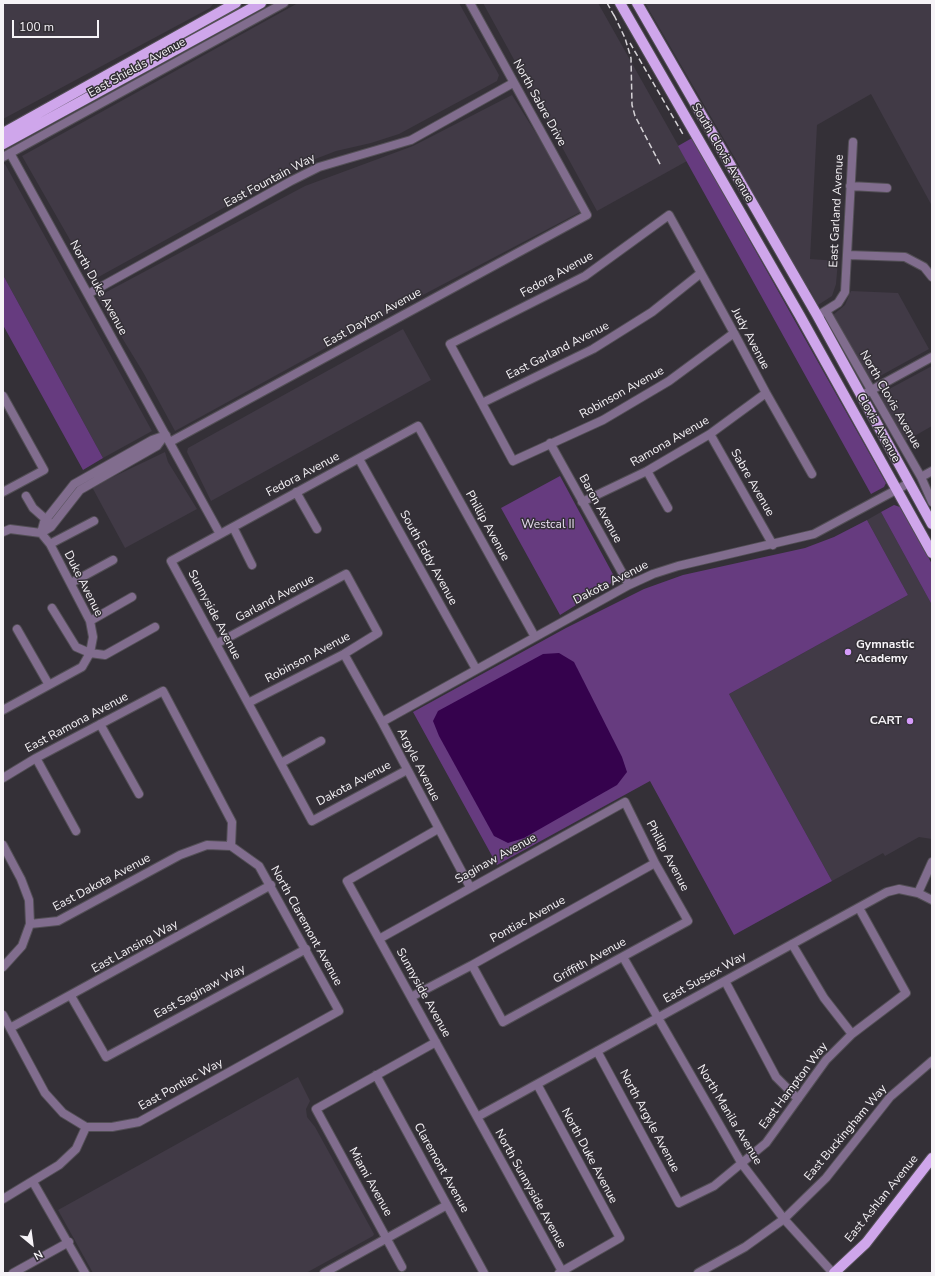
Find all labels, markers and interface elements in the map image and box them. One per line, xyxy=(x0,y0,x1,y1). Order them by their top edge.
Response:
scale bar xyxy=(14,12,101,38)
text: 100 m xyxy=(19,19,54,35)
street label: East Shields Avenue xyxy=(85,35,189,101)
street label: North Sabre Drive xyxy=(509,57,569,149)
street label: South Clovis Avenue xyxy=(688,101,756,205)
street label: East Fountain Way xyxy=(222,151,318,211)
street label: East Garland Avenue xyxy=(827,154,847,268)
street label: North Duke Avenue xyxy=(66,238,130,338)
street label: Fedora Avenue xyxy=(518,249,596,301)
street label: East Dayton Avenue xyxy=(322,285,424,351)
street label: Judy Avenue xyxy=(728,306,772,372)
street label: East Garland Avenue xyxy=(504,319,612,383)
street label: North Clovis Avenue xyxy=(856,348,924,452)
street label: Robinson Avenue xyxy=(577,364,667,422)
street label: Clovis Avenue xyxy=(853,391,903,465)
street label: Ramona Avenue xyxy=(628,414,712,470)
street label: Sabre Avenue xyxy=(727,447,777,519)
street label: Fedora Avenue xyxy=(264,450,342,500)
street label: Baron Avenue xyxy=(575,472,625,546)
street label: Phillip Avenue xyxy=(462,488,512,564)
street label: South Eddy Avenue xyxy=(396,508,460,608)
park label: Westcal II xyxy=(521,518,575,532)
street label: Duke Avenue xyxy=(60,549,106,619)
street label: Dakota Avenue xyxy=(571,558,651,608)
street label: Sunnyside Avenue xyxy=(184,568,244,662)
street label: Garland Avenue xyxy=(233,572,317,626)
street label: Robinson Avenue xyxy=(263,629,353,687)
place label: Gymnastic Academy xyxy=(856,638,914,666)
marker: Gymnastic Academy xyxy=(843,647,853,657)
street label: East Ramona Avenue xyxy=(23,690,131,756)
place label: CART xyxy=(870,714,902,728)
marker: CART xyxy=(905,716,915,726)
street label: Argyle Avenue xyxy=(393,726,443,804)
street label: Dakota Avenue xyxy=(314,758,394,810)
street label: Phillip Avenue xyxy=(642,818,692,894)
street label: Saginaw Avenue xyxy=(453,831,539,887)
street label: East Dakota Avenue xyxy=(51,851,153,915)
street label: North Claremont Avenue xyxy=(267,864,345,988)
street label: Pontiac Avenue xyxy=(488,893,568,947)
street label: East Lansing Way xyxy=(89,917,181,977)
street label: Griffith Avenue xyxy=(551,935,629,987)
street label: Sunnyside Avenue xyxy=(393,946,453,1040)
street label: East Sussex Way xyxy=(661,949,749,1007)
street label: East Saginaw Way xyxy=(152,962,248,1022)
street label: East Hampton Way xyxy=(757,1040,831,1132)
street label: East Pontiac Way xyxy=(136,1056,226,1114)
street label: North Manila Avenue xyxy=(693,1062,765,1168)
street label: North Argyle Avenue xyxy=(616,1067,682,1175)
street label: East Buckingham Way xyxy=(802,1082,890,1184)
street label: North Duke Avenue xyxy=(558,1106,620,1206)
street label: Claremont Avenue xyxy=(410,1121,472,1215)
street label: North Sunnyside Avenue xyxy=(491,1127,569,1251)
street label: Miami Avenue xyxy=(345,1145,395,1219)
street label: East Ashlan Avenue xyxy=(842,1152,922,1246)
north arrow xyxy=(12,1224,52,1264)
text: N xyxy=(31,1246,45,1263)

